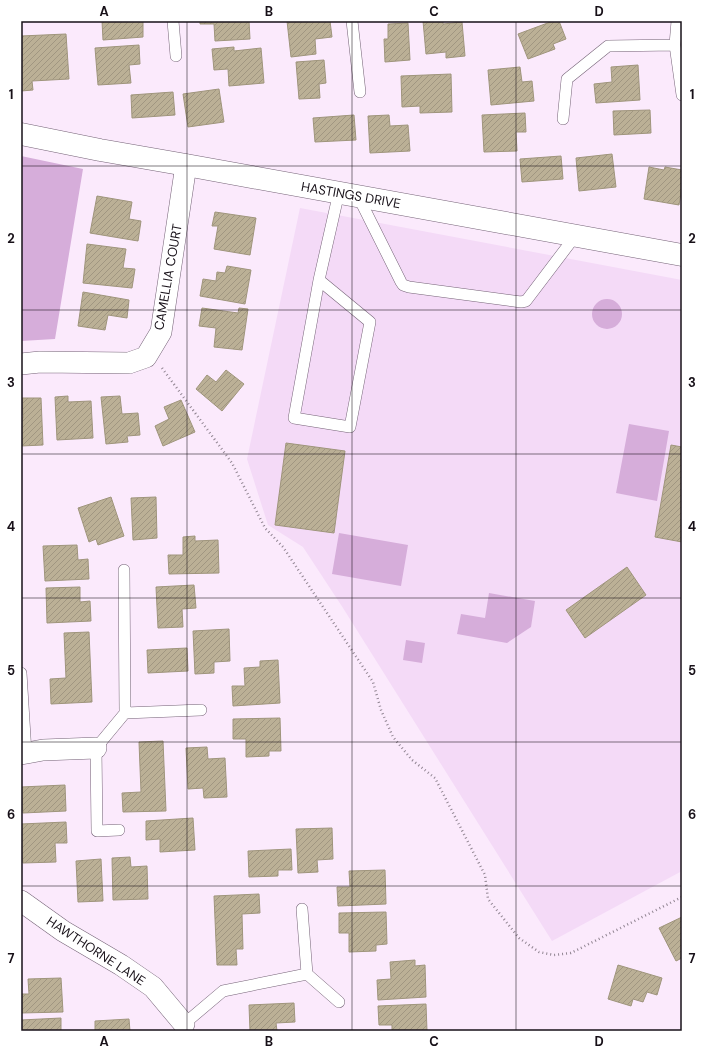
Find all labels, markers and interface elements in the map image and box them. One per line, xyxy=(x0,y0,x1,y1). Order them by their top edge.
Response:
text: A xyxy=(99,3,109,20)
text: B xyxy=(265,3,273,20)
text: C xyxy=(429,3,439,20)
text: D xyxy=(594,3,604,20)
text: 1 xyxy=(9,86,13,103)
text: 1 xyxy=(690,86,694,103)
street label: HASTINGS DRIVE xyxy=(300,178,402,212)
street label: CAMELLIA COURT xyxy=(150,222,186,332)
text: 2 xyxy=(7,230,15,247)
text: 2 xyxy=(688,230,696,247)
text: 3 xyxy=(7,374,15,391)
text: 3 xyxy=(688,374,696,391)
text: 4 xyxy=(7,518,15,535)
text: 4 xyxy=(688,518,696,535)
text: 5 xyxy=(7,662,15,679)
text: 5 xyxy=(688,662,696,679)
text: 6 xyxy=(7,806,15,823)
text: 6 xyxy=(688,806,696,823)
street label: HAWTHORNE LANE xyxy=(43,913,149,989)
text: 7 xyxy=(8,950,15,967)
text: 7 xyxy=(689,950,696,967)
text: A xyxy=(99,1033,109,1050)
text: B xyxy=(265,1033,273,1050)
text: C xyxy=(429,1033,439,1050)
text: D xyxy=(594,1033,604,1050)

